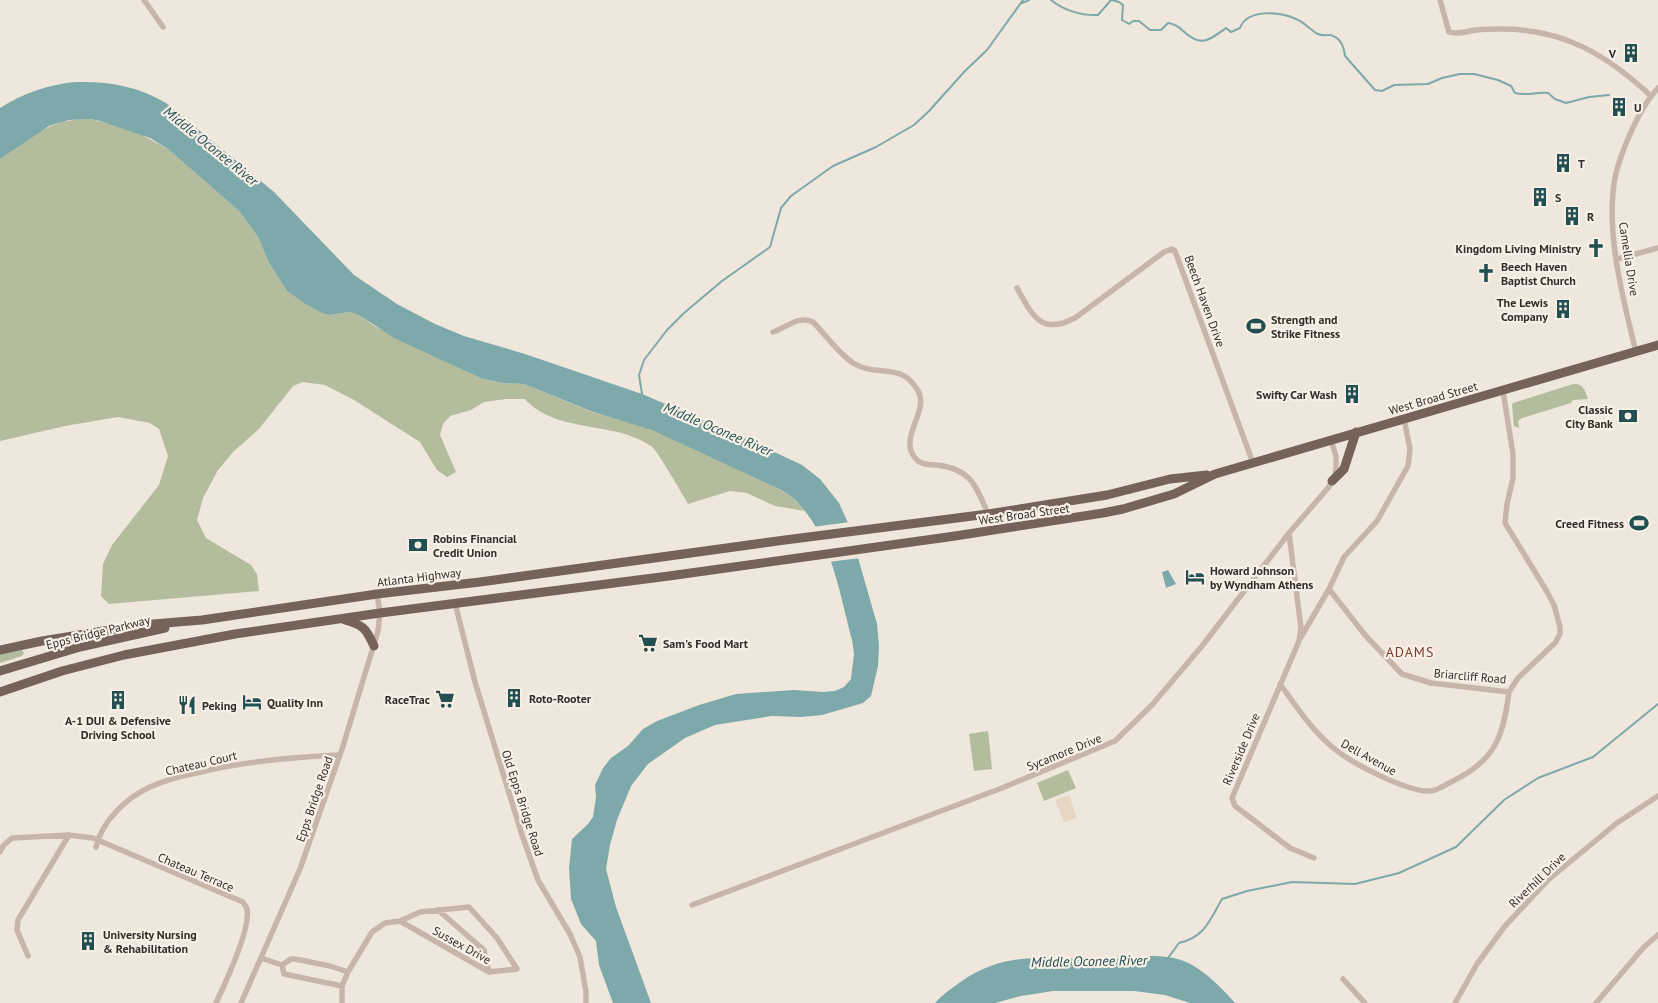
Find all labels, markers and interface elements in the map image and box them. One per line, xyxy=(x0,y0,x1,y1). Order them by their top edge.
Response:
building icon: V xyxy=(1620,42,1642,64)
place label: V xyxy=(1608,46,1617,61)
building icon: U xyxy=(1608,96,1630,118)
place label: U xyxy=(1634,100,1642,115)
water label: Middle Oconee River xyxy=(160,102,263,191)
building icon: T xyxy=(1552,152,1574,174)
place label: T xyxy=(1578,156,1585,171)
building icon: S xyxy=(1529,186,1551,208)
place label: S xyxy=(1555,190,1561,205)
building icon: R xyxy=(1561,205,1583,227)
place label: R xyxy=(1587,209,1595,224)
street label: Camellia Drive xyxy=(1616,221,1642,297)
church icon: Kingdom Living Ministry xyxy=(1585,237,1607,259)
place label: Kingdom Living Ministry xyxy=(1456,241,1581,256)
street label: Beech Haven Drive xyxy=(1181,253,1229,349)
place label: Beech Haven Baptist Church xyxy=(1501,259,1576,288)
church icon: Beech Haven Baptist Church xyxy=(1475,262,1497,284)
place label: The Lewis Company xyxy=(1497,295,1548,324)
building icon: The Lewis Company xyxy=(1552,298,1574,320)
place label: Strength and Strike Fitness xyxy=(1271,312,1340,341)
sports icon: Strength and Strike Fitness xyxy=(1245,315,1267,337)
street label: West Broad Street xyxy=(1387,378,1479,418)
building icon: Swifty Car Wash xyxy=(1341,383,1363,405)
place label: Swifty Car Wash xyxy=(1256,387,1337,402)
water label: Middle Oconee River xyxy=(661,398,776,461)
place label: Classic City Bank xyxy=(1565,402,1613,431)
bank icon: Classic City Bank xyxy=(1617,405,1639,427)
street label: West Broad Street xyxy=(978,500,1070,528)
sports icon: Creed Fitness xyxy=(1628,512,1650,534)
place label: Creed Fitness xyxy=(1555,516,1624,531)
place label: Robins Financial Credit Union xyxy=(433,531,517,560)
bank icon: Robins Financial Credit Union xyxy=(407,534,429,556)
place label: Howard Johnson by Wyndham Athens xyxy=(1210,563,1313,592)
street label: Atlanta Highway xyxy=(376,564,462,590)
hotel icon: Howard Johnson by Wyndham Athens xyxy=(1184,566,1206,588)
street label: Epps Bridge Parkway xyxy=(44,612,152,652)
supermarket icon: Sam's Food Mart xyxy=(637,632,659,654)
place label: Sam's Food Mart xyxy=(663,636,749,651)
district label: ADAMS xyxy=(1386,643,1434,661)
street label: Briarcliff Road xyxy=(1433,665,1507,687)
building icon: Roto-Rooter xyxy=(503,687,525,709)
supermarket icon: RaceTrac xyxy=(434,688,456,710)
building icon: A-1 DUI & Defensive Driving School xyxy=(107,689,129,711)
hotel icon: Quality Inn xyxy=(241,691,263,713)
place label: Roto-Rooter xyxy=(529,691,592,706)
place label: RaceTrac xyxy=(385,692,430,707)
restaurant icon: Peking xyxy=(176,694,198,716)
place label: Quality Inn xyxy=(267,695,323,710)
place label: Peking xyxy=(202,698,237,713)
street label: Riverside Drive xyxy=(1219,711,1263,787)
place label: A-1 DUI & Defensive Driving School xyxy=(65,713,171,742)
street label: Sycamore Drive xyxy=(1024,730,1104,774)
street label: Dell Avenue xyxy=(1339,736,1399,778)
street label: Chateau Court xyxy=(164,747,238,779)
street label: Old Epps Bridge Road xyxy=(499,748,547,858)
street label: Epps Bridge Road xyxy=(292,754,336,844)
street label: Chateau Terrace xyxy=(156,849,236,895)
street label: Riverhill Drive xyxy=(1506,849,1568,911)
street label: Sussex Drive xyxy=(430,923,494,967)
place label: University Nursing & Rehabilitation xyxy=(103,927,197,956)
building icon: University Nursing & Rehabilitation xyxy=(77,930,99,952)
water label: Middle Oconee River xyxy=(1031,951,1149,971)

